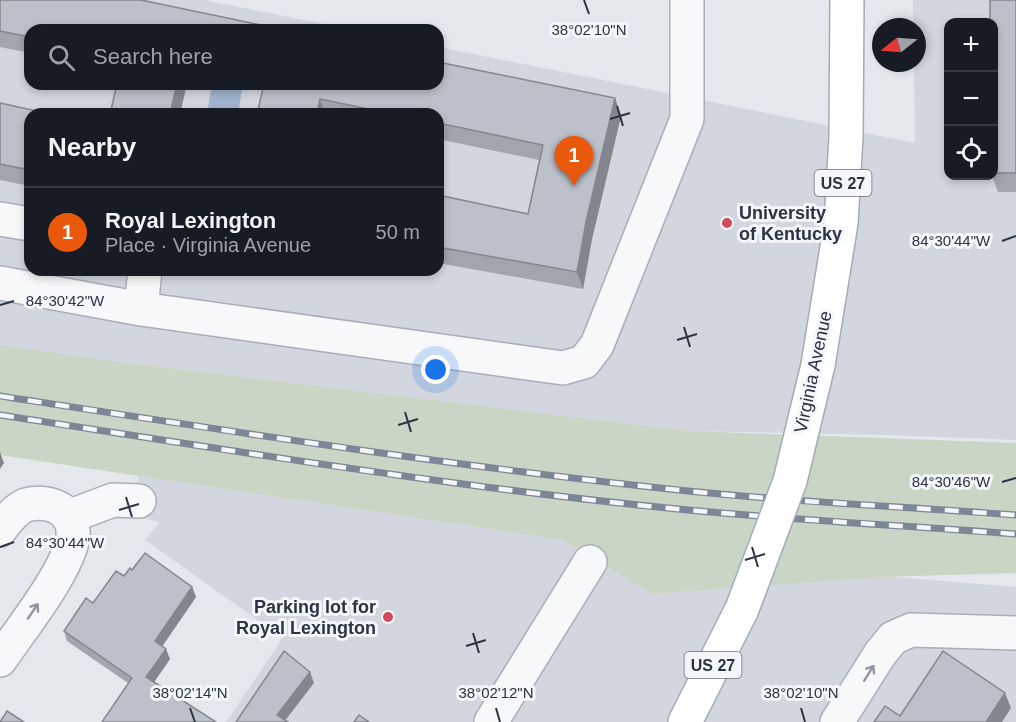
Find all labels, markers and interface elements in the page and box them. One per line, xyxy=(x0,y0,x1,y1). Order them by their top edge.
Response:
north arrow xyxy=(872,18,926,72)
map controls xyxy=(944,18,998,180)
button: + xyxy=(944,18,998,72)
text: 38°02'10"N xyxy=(551,21,627,38)
search box xyxy=(24,24,444,90)
icon: search xyxy=(45,41,78,74)
text: Search here xyxy=(93,44,213,69)
button: − xyxy=(944,72,998,126)
button: locate xyxy=(944,126,998,180)
text: Nearby xyxy=(48,132,136,162)
pin: 1 xyxy=(554,136,594,186)
road number: US 27 xyxy=(814,170,872,196)
place label: University of Kentucky xyxy=(739,203,842,244)
text: Royal Lexington xyxy=(105,208,276,233)
marker: University of Kentucky xyxy=(720,216,734,230)
text: 1 xyxy=(62,221,73,243)
text: 50 m xyxy=(376,221,420,243)
text: 84°30'44"W xyxy=(912,232,991,249)
text: Place · Virginia Avenue xyxy=(105,234,311,256)
text: 84°30'42"W xyxy=(26,292,105,309)
street label: Virginia Avenue xyxy=(790,309,836,435)
your location xyxy=(421,355,450,384)
text: 84°30'46"W xyxy=(912,473,991,490)
text: 84°30'44"W xyxy=(26,534,105,551)
place label: Parking lot for Royal Lexington xyxy=(236,597,376,638)
one-way arrow xyxy=(27,604,39,620)
marker: Parking lot for Royal Lexington xyxy=(381,610,395,624)
road number: US 27 xyxy=(684,652,742,678)
one-way arrow xyxy=(862,664,875,681)
text: 38°02'14"N xyxy=(152,684,228,701)
text: 38°02'12"N xyxy=(458,684,534,701)
text: 38°02'10"N xyxy=(763,684,839,701)

